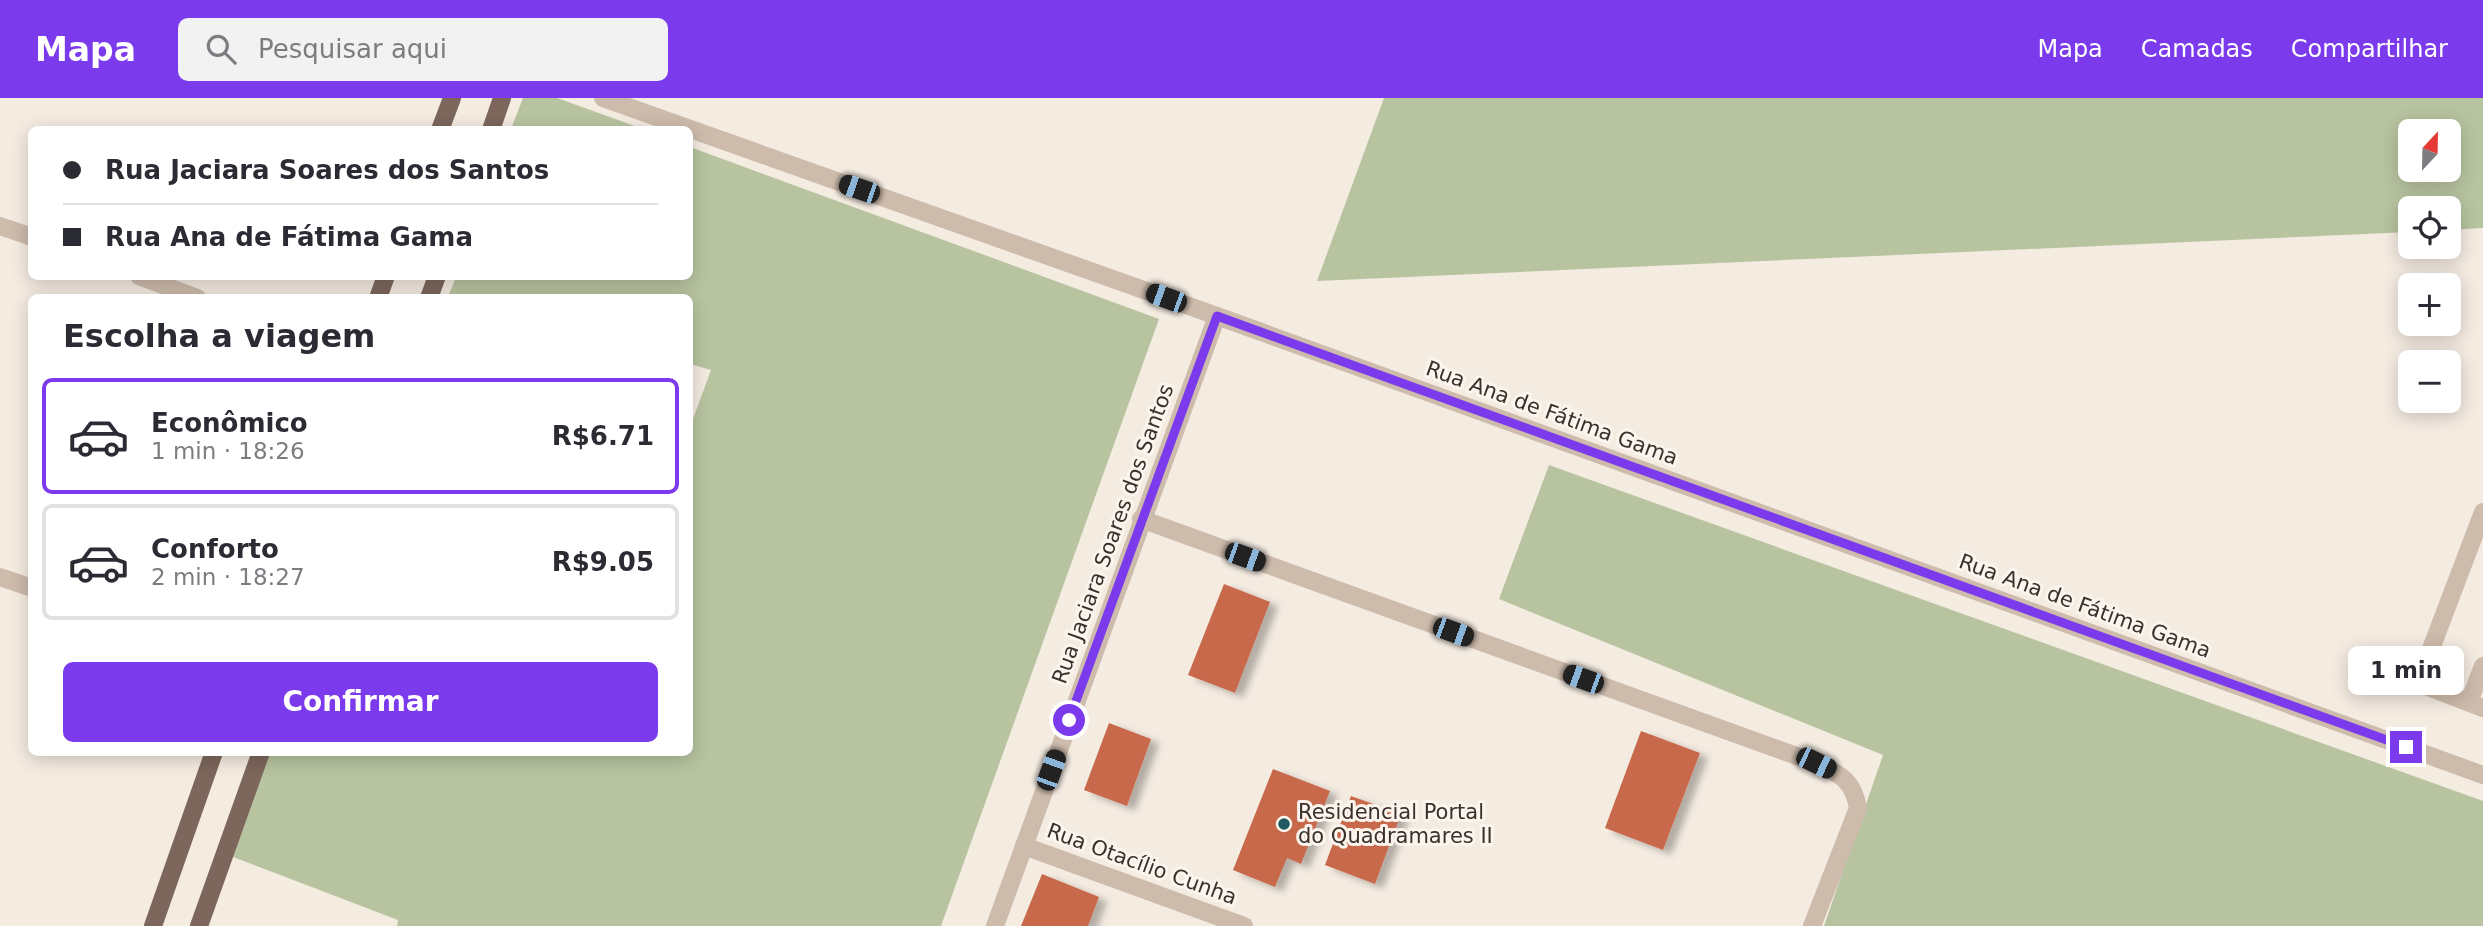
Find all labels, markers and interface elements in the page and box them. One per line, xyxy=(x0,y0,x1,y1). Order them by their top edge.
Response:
search box xyxy=(178,18,668,81)
text: Mapa xyxy=(35,30,136,69)
icon: search xyxy=(202,30,240,68)
text: Pesquisar aqui xyxy=(258,34,447,64)
text: Mapa xyxy=(2037,35,2103,63)
text: Camadas xyxy=(2141,35,2253,63)
text: Compartilhar xyxy=(2291,35,2448,63)
north arrow xyxy=(2398,119,2460,182)
map controls xyxy=(2398,119,2461,413)
text: Rua Jaciara Soares dos Santos xyxy=(105,155,549,185)
car xyxy=(836,172,883,206)
button: locate xyxy=(2398,196,2461,259)
text: Rua Ana de Fátima Gama xyxy=(105,222,473,252)
button: + xyxy=(2398,273,2461,336)
car xyxy=(1143,281,1190,315)
text: Escolha a viagem xyxy=(63,317,375,355)
button: − xyxy=(2398,350,2461,413)
street label: Rua Ana de Fátima Gama xyxy=(1423,356,1681,470)
street label: Rua Jaciara Soares dos Santos xyxy=(1048,381,1178,687)
icon: car xyxy=(67,405,130,468)
text: Econômico xyxy=(151,408,308,438)
text: R$6.71 xyxy=(552,421,654,451)
text: 1 min · 18:26 xyxy=(151,438,305,464)
icon: car xyxy=(67,531,130,594)
text: Conforto xyxy=(151,534,279,564)
car xyxy=(1222,540,1269,574)
text: R$9.05 xyxy=(552,547,654,577)
street label: Rua Ana de Fátima Gama xyxy=(1956,549,2214,663)
text: 2 min · 18:27 xyxy=(151,564,305,590)
car xyxy=(1430,615,1477,649)
callout: 1 min xyxy=(2348,646,2464,694)
text: 1 min xyxy=(2370,657,2442,683)
button: Confirmar xyxy=(63,662,658,742)
car xyxy=(1560,662,1607,696)
route start xyxy=(1053,704,1085,736)
route end xyxy=(2390,731,2422,763)
car xyxy=(1793,744,1840,782)
car xyxy=(1034,747,1069,793)
place label: Residencial Portal do Quadramares II xyxy=(1298,800,1493,848)
marker: Residencial Portal do Quadramares II xyxy=(1276,816,1292,832)
street label: Rua Otacílio Cunha xyxy=(1044,818,1240,910)

